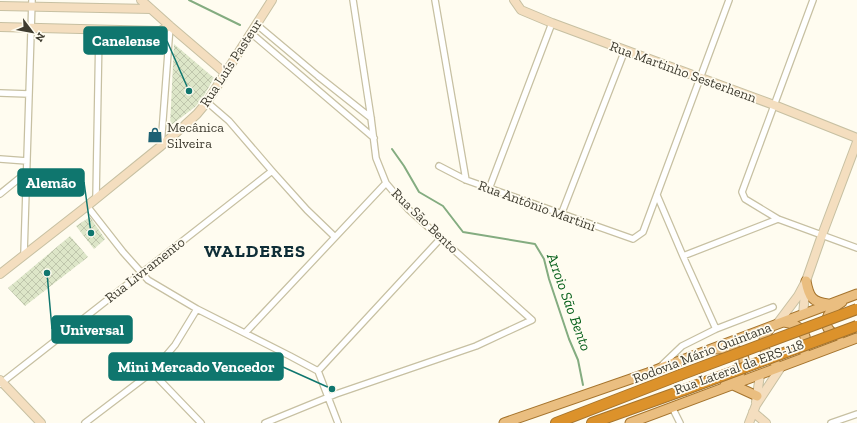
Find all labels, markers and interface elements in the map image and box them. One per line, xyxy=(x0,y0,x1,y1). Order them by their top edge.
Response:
north arrow xyxy=(12,12,52,52)
street label: Rua Luís Pasteur xyxy=(196,16,266,110)
callout: Canelense xyxy=(84,27,167,54)
text: N xyxy=(32,30,48,45)
text: Canelense xyxy=(92,32,160,50)
street label: Rua Martinho Sesterhenn xyxy=(607,38,759,106)
place label: Mecânica Silveira xyxy=(167,119,224,152)
shop icon: Mecânica Silveira xyxy=(146,126,164,144)
callout: Alemão xyxy=(18,169,84,196)
text: Alemão xyxy=(26,174,76,192)
street label: Rua Antônio Martini xyxy=(476,177,598,235)
street label: Rua São Bento xyxy=(388,185,462,257)
street label: Rua Livramento xyxy=(102,234,188,306)
district label: WALDERES xyxy=(204,240,306,262)
water label: Arroio São Bento xyxy=(543,250,595,353)
callout: Universal xyxy=(52,316,132,343)
street label: Rodovia Mário Quintana xyxy=(630,319,774,387)
text: Universal xyxy=(60,321,124,339)
street label: Rua Lateral da ERS-118 xyxy=(672,336,806,398)
callout: Mini Mercado Vencedor xyxy=(109,353,283,380)
text: Mini Mercado Vencedor xyxy=(117,358,275,376)

